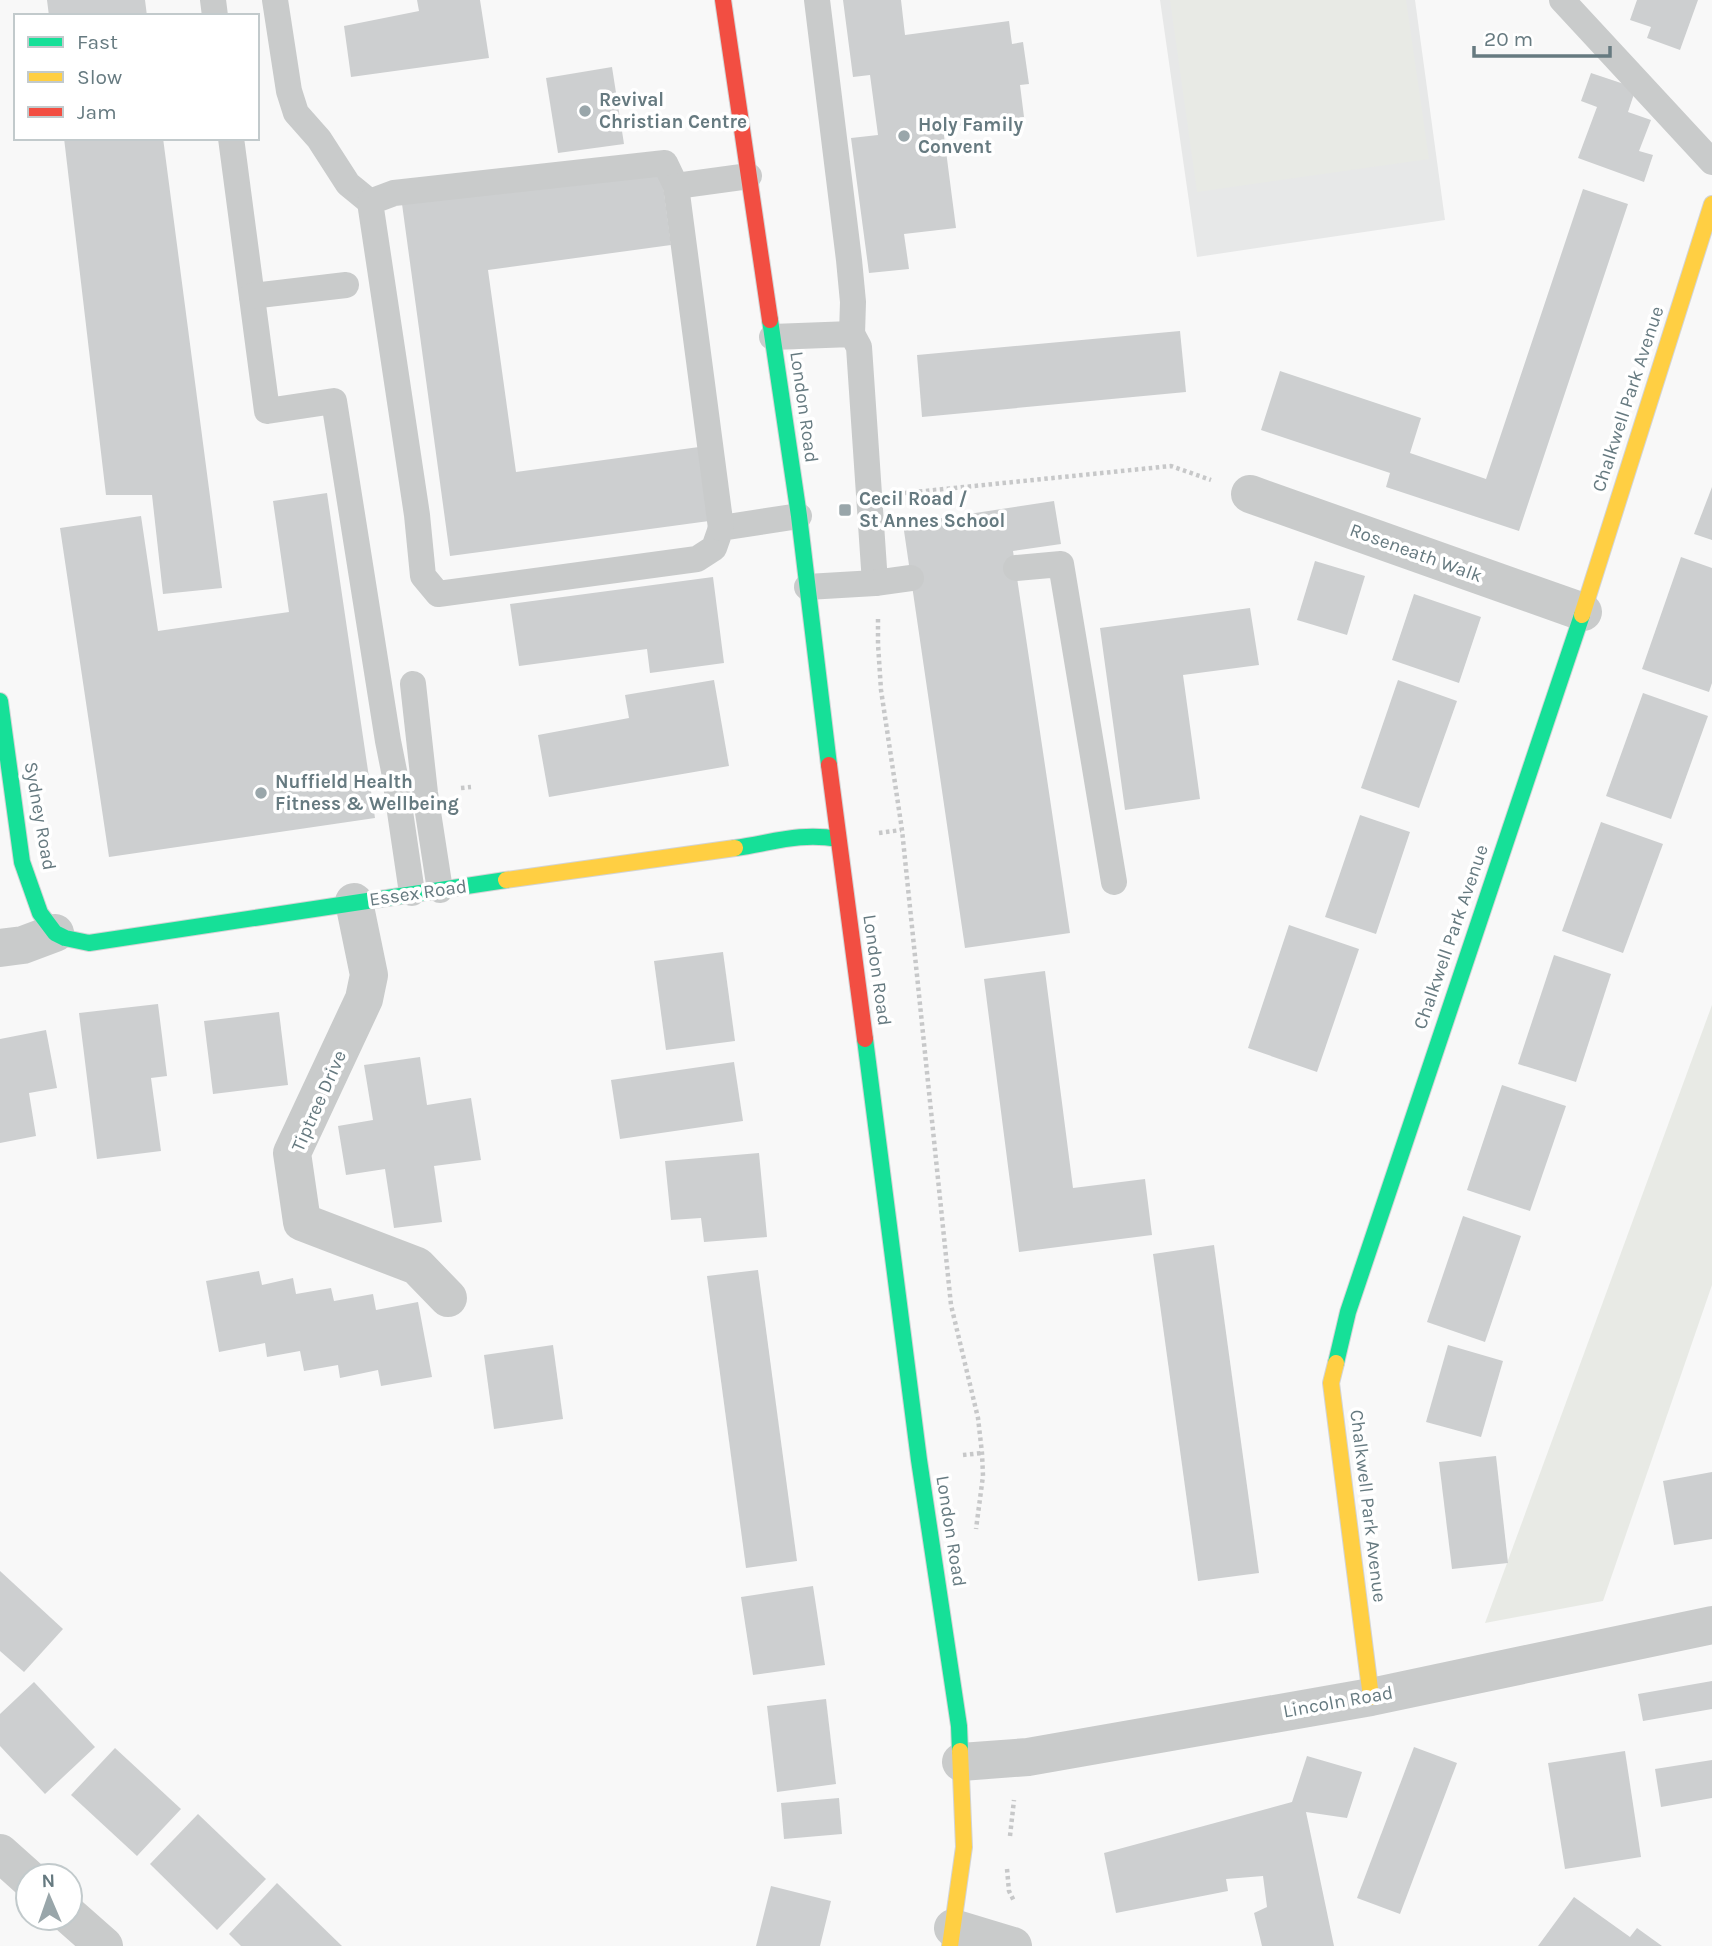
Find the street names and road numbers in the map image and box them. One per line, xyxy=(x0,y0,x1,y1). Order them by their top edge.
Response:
street label: Chalkwell Park Avenue xyxy=(1588,303,1668,495)
street label: London Road xyxy=(785,350,823,464)
street label: Roseneath Walk xyxy=(1347,519,1486,587)
street label: Sydney Road xyxy=(20,760,60,872)
street label: Chalkwell Park Avenue xyxy=(1409,842,1493,1032)
street label: Essex Road xyxy=(368,875,468,911)
street label: London Road xyxy=(858,913,896,1027)
street label: Tiptree Drive xyxy=(287,1047,351,1155)
street label: Chalkwell Park Avenue xyxy=(1345,1408,1391,1604)
street label: London Road xyxy=(931,1474,971,1588)
street label: Lincoln Road xyxy=(1281,1682,1395,1722)

